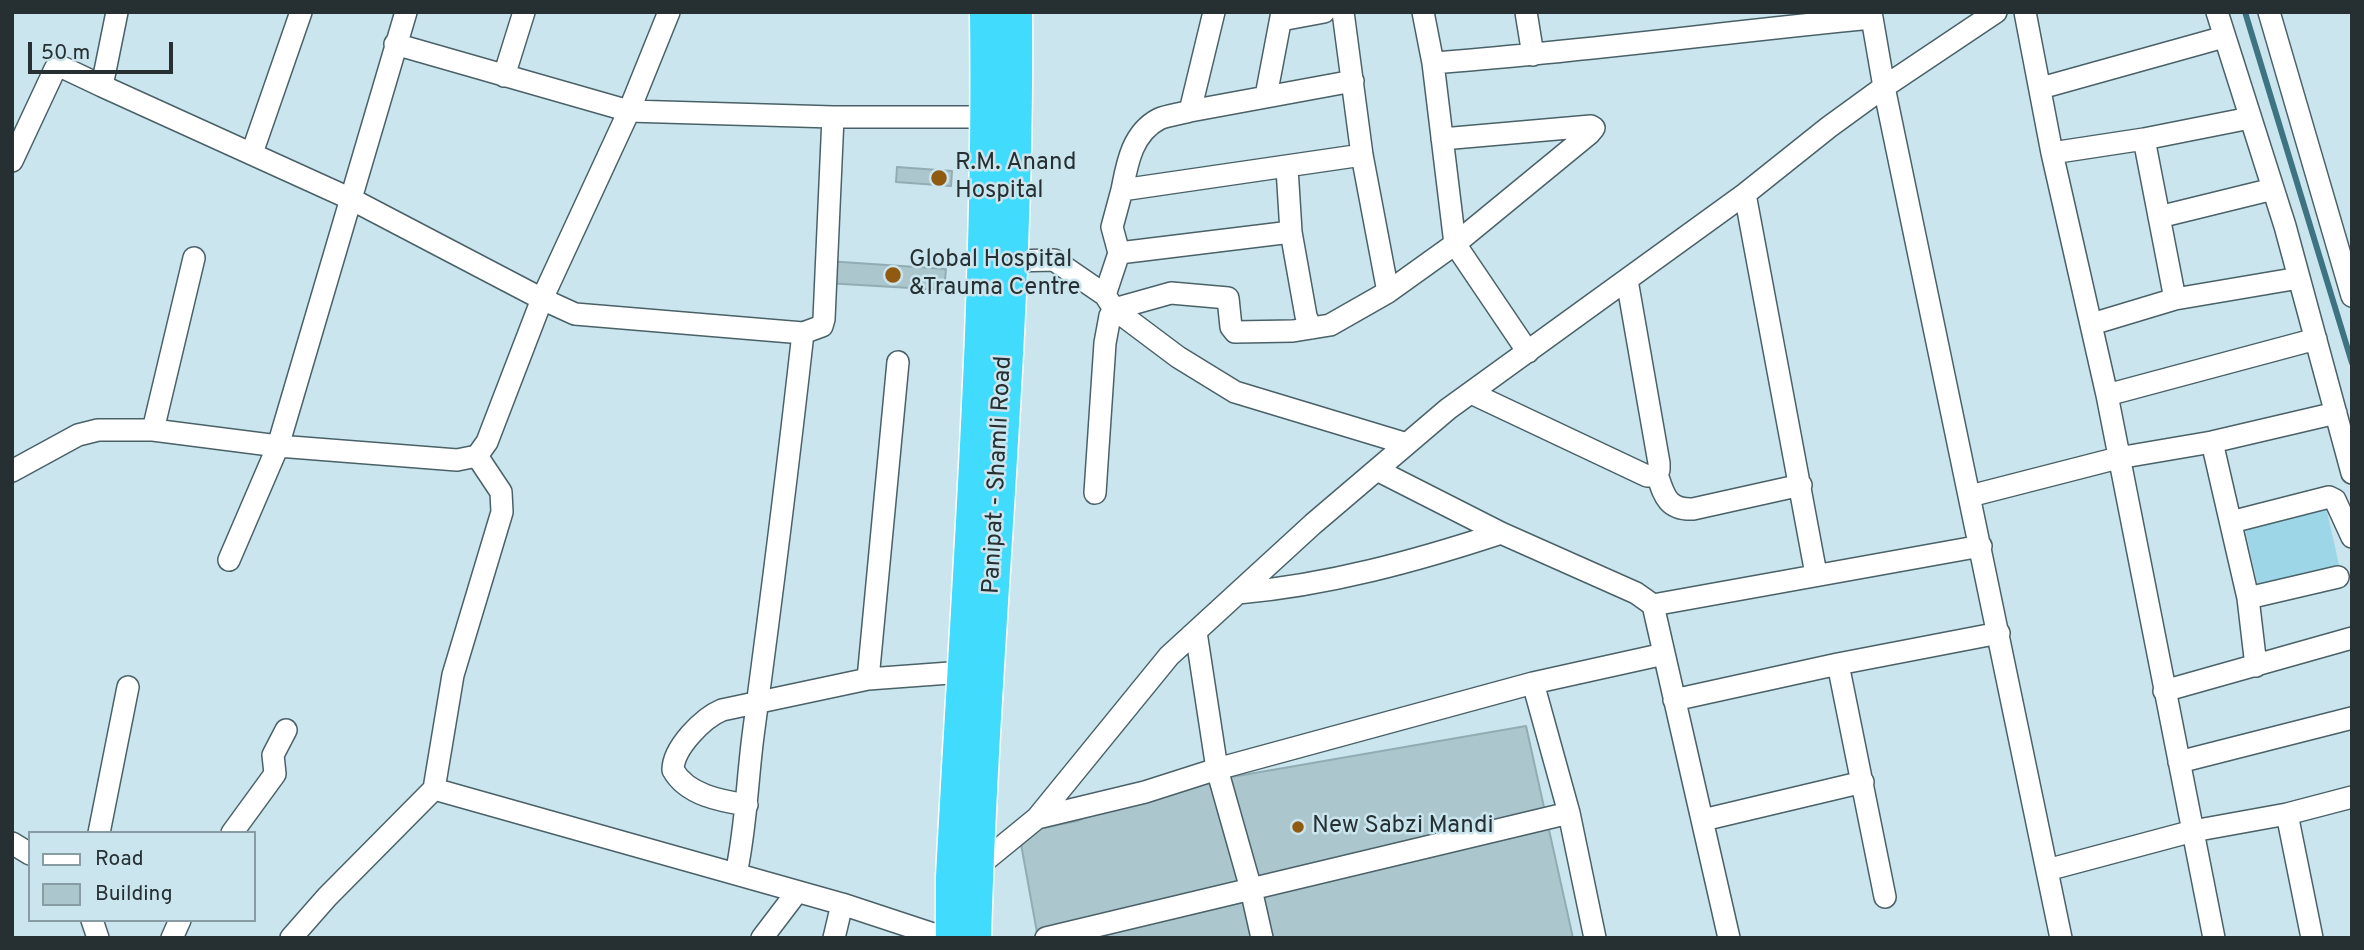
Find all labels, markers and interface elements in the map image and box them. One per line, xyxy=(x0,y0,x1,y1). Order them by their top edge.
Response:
scale bar xyxy=(32,28,177,72)
text: 50 m xyxy=(41,40,90,67)
place label: R.M. Anand Hospital xyxy=(955,150,1076,206)
marker: R.M. Anand Hospital xyxy=(929,168,949,188)
place label: Global Hospital &Trauma Centre xyxy=(909,247,1080,303)
marker: Global Hospital &Trauma Centre xyxy=(883,265,903,285)
street label: Panipat - Shamli Road xyxy=(978,355,1020,595)
place label: New Sabzi Mandi xyxy=(1312,813,1494,841)
marker: New Sabzi Mandi xyxy=(1290,819,1306,835)
legend xyxy=(28,831,256,922)
text: Road xyxy=(95,846,144,873)
text: Building xyxy=(95,881,173,908)

